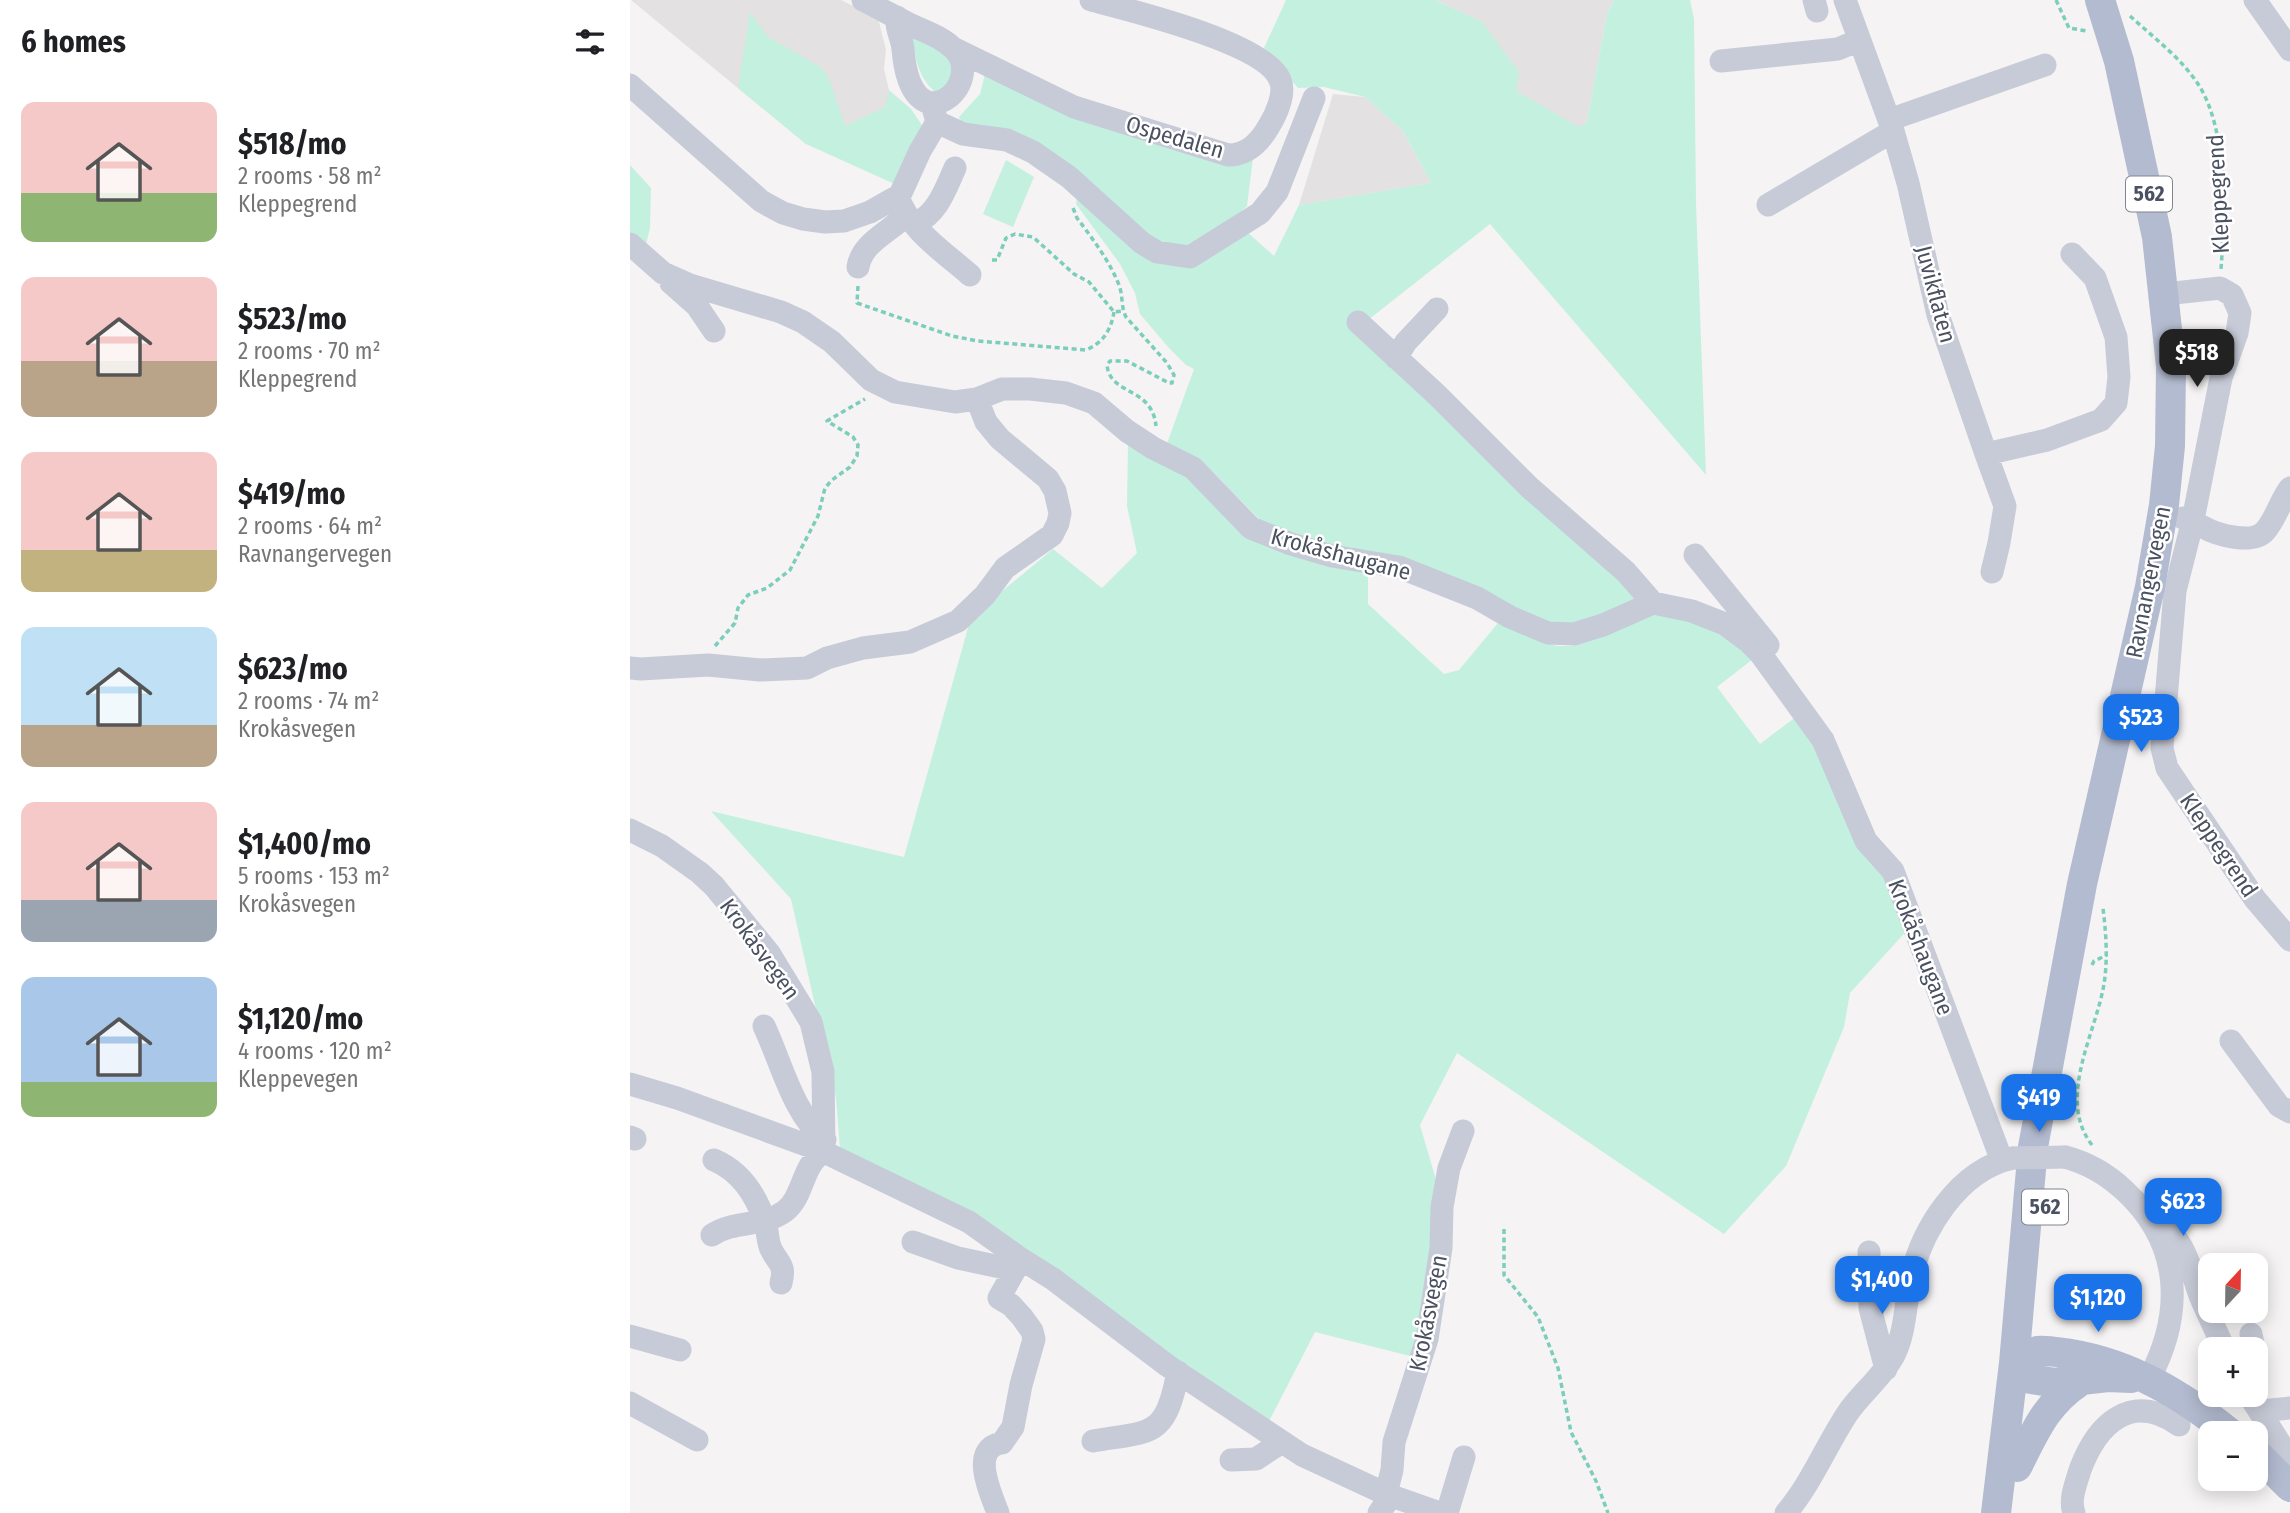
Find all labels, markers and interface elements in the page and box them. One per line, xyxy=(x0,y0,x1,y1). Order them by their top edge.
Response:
icon: filters xyxy=(571,23,609,61)
text: 6 homes xyxy=(21,24,126,60)
street label: Ospedalen xyxy=(1123,110,1227,164)
text: $518/mo xyxy=(238,126,347,162)
icon: home xyxy=(77,130,161,214)
street label: Kleppegrend xyxy=(2201,134,2235,254)
text: 2 rooms · 58 m² xyxy=(238,162,382,190)
road number: 562 xyxy=(2126,176,2172,212)
text: Kleppegrend xyxy=(238,190,357,218)
street label: Juvikflaten xyxy=(1910,242,1962,346)
text: $523/mo xyxy=(238,301,347,337)
icon: home xyxy=(77,305,161,389)
pin: $518 xyxy=(2156,330,2238,389)
text: 2 rooms · 70 m² xyxy=(238,337,381,365)
text: $518 xyxy=(2175,338,2219,366)
text: Kleppegrend xyxy=(238,365,357,393)
text: $419/mo xyxy=(238,476,345,512)
icon: home xyxy=(77,480,161,564)
street label: Ravnangervegen xyxy=(2120,504,2176,660)
text: 2 rooms · 64 m² xyxy=(238,512,382,540)
street label: Krokåshaugane xyxy=(1268,522,1414,586)
text: Ravnangervegen xyxy=(238,540,392,568)
text: $623/mo xyxy=(238,651,348,687)
icon: home xyxy=(77,655,161,739)
text: 2 rooms · 74 m² xyxy=(238,687,379,715)
pin: $523 xyxy=(2100,694,2182,754)
text: $523 xyxy=(2119,703,2163,731)
text: Krokåsvegen xyxy=(238,715,356,743)
street label: Kleppegrend xyxy=(2174,788,2264,902)
text: $1,400/mo xyxy=(238,826,371,862)
icon: home xyxy=(77,830,161,914)
text: 5 rooms · 153 m² xyxy=(238,862,390,890)
street label: Krokåshaugane xyxy=(1882,875,1960,1019)
text: Krokåsvegen xyxy=(238,890,356,918)
street label: Krokåsvegen xyxy=(714,893,806,1005)
text: $1,120/mo xyxy=(238,1001,363,1037)
icon: home xyxy=(77,1005,161,1089)
text: 4 rooms · 120 m² xyxy=(238,1037,392,1065)
text: Kleppevegen xyxy=(238,1065,359,1093)
pin: $419 xyxy=(1998,1074,2080,1134)
text: $419 xyxy=(2017,1083,2061,1111)
pin: $623 xyxy=(2142,1178,2224,1238)
text: $623 xyxy=(2161,1187,2205,1215)
road number: 562 xyxy=(2022,1190,2068,1224)
street label: Krokåsvegen xyxy=(1403,1252,1453,1374)
north arrow xyxy=(2198,1253,2268,1323)
map controls xyxy=(2198,1253,2268,1491)
pin: $1,400 xyxy=(1825,1256,1939,1316)
text: $1,400 xyxy=(1851,1265,1913,1293)
pin: $1,120 xyxy=(2041,1274,2155,1334)
text: $1,120 xyxy=(2070,1283,2126,1311)
button: + xyxy=(2198,1337,2268,1407)
button: − xyxy=(2198,1421,2268,1491)

